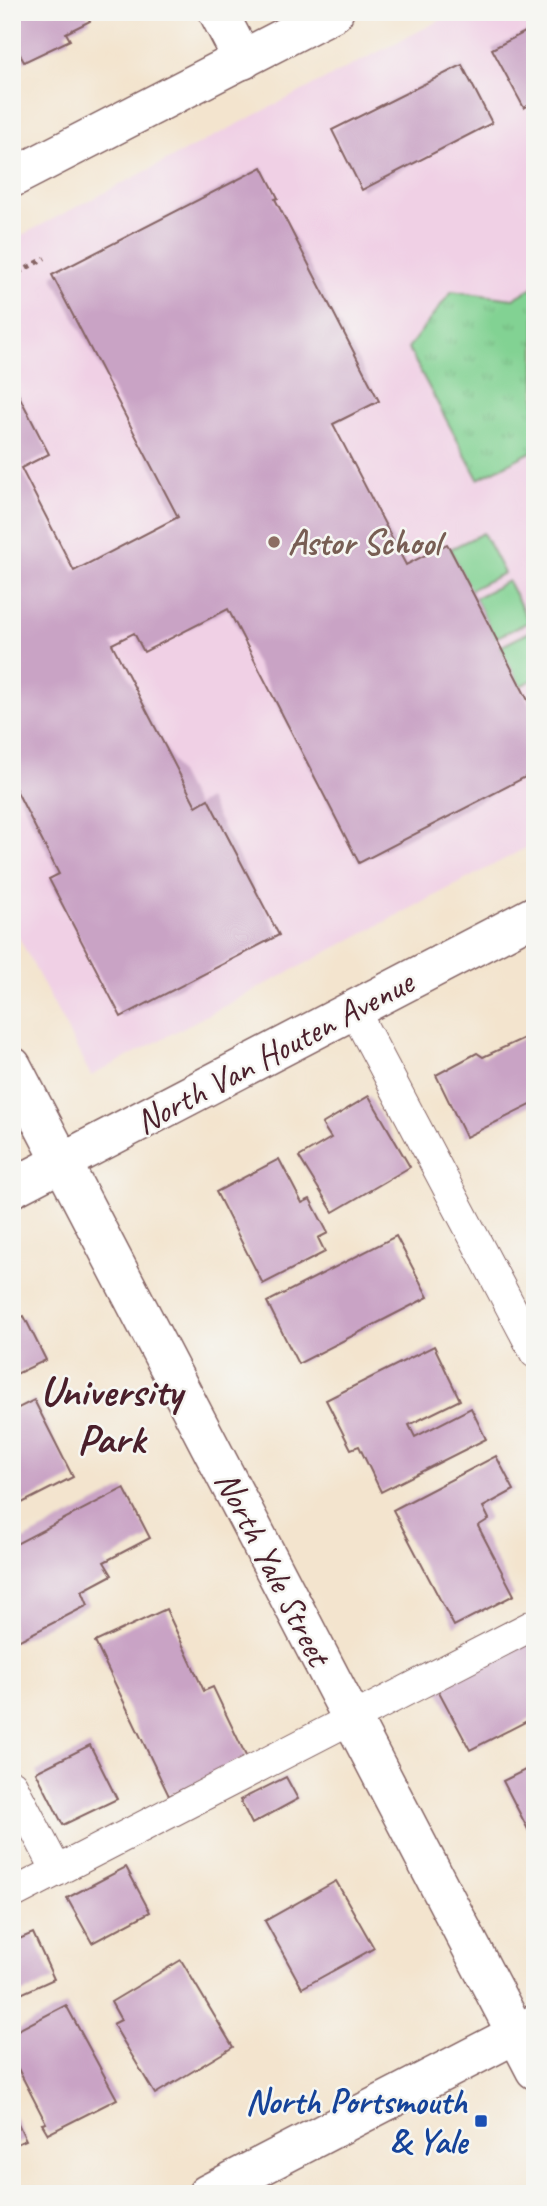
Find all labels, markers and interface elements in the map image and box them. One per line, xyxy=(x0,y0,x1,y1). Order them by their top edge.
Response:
place label: Astor School xyxy=(288,520,447,565)
marker: Astor School xyxy=(266,534,282,550)
street label: North Van Houten Avenue xyxy=(127,958,423,1144)
district label: University Park xyxy=(40,1365,187,1466)
street label: North Yale Street xyxy=(205,1463,343,1676)
place label: North Portsmouth & Yale xyxy=(246,2079,469,2164)
marker: North Portsmouth & Yale xyxy=(473,2113,489,2129)

